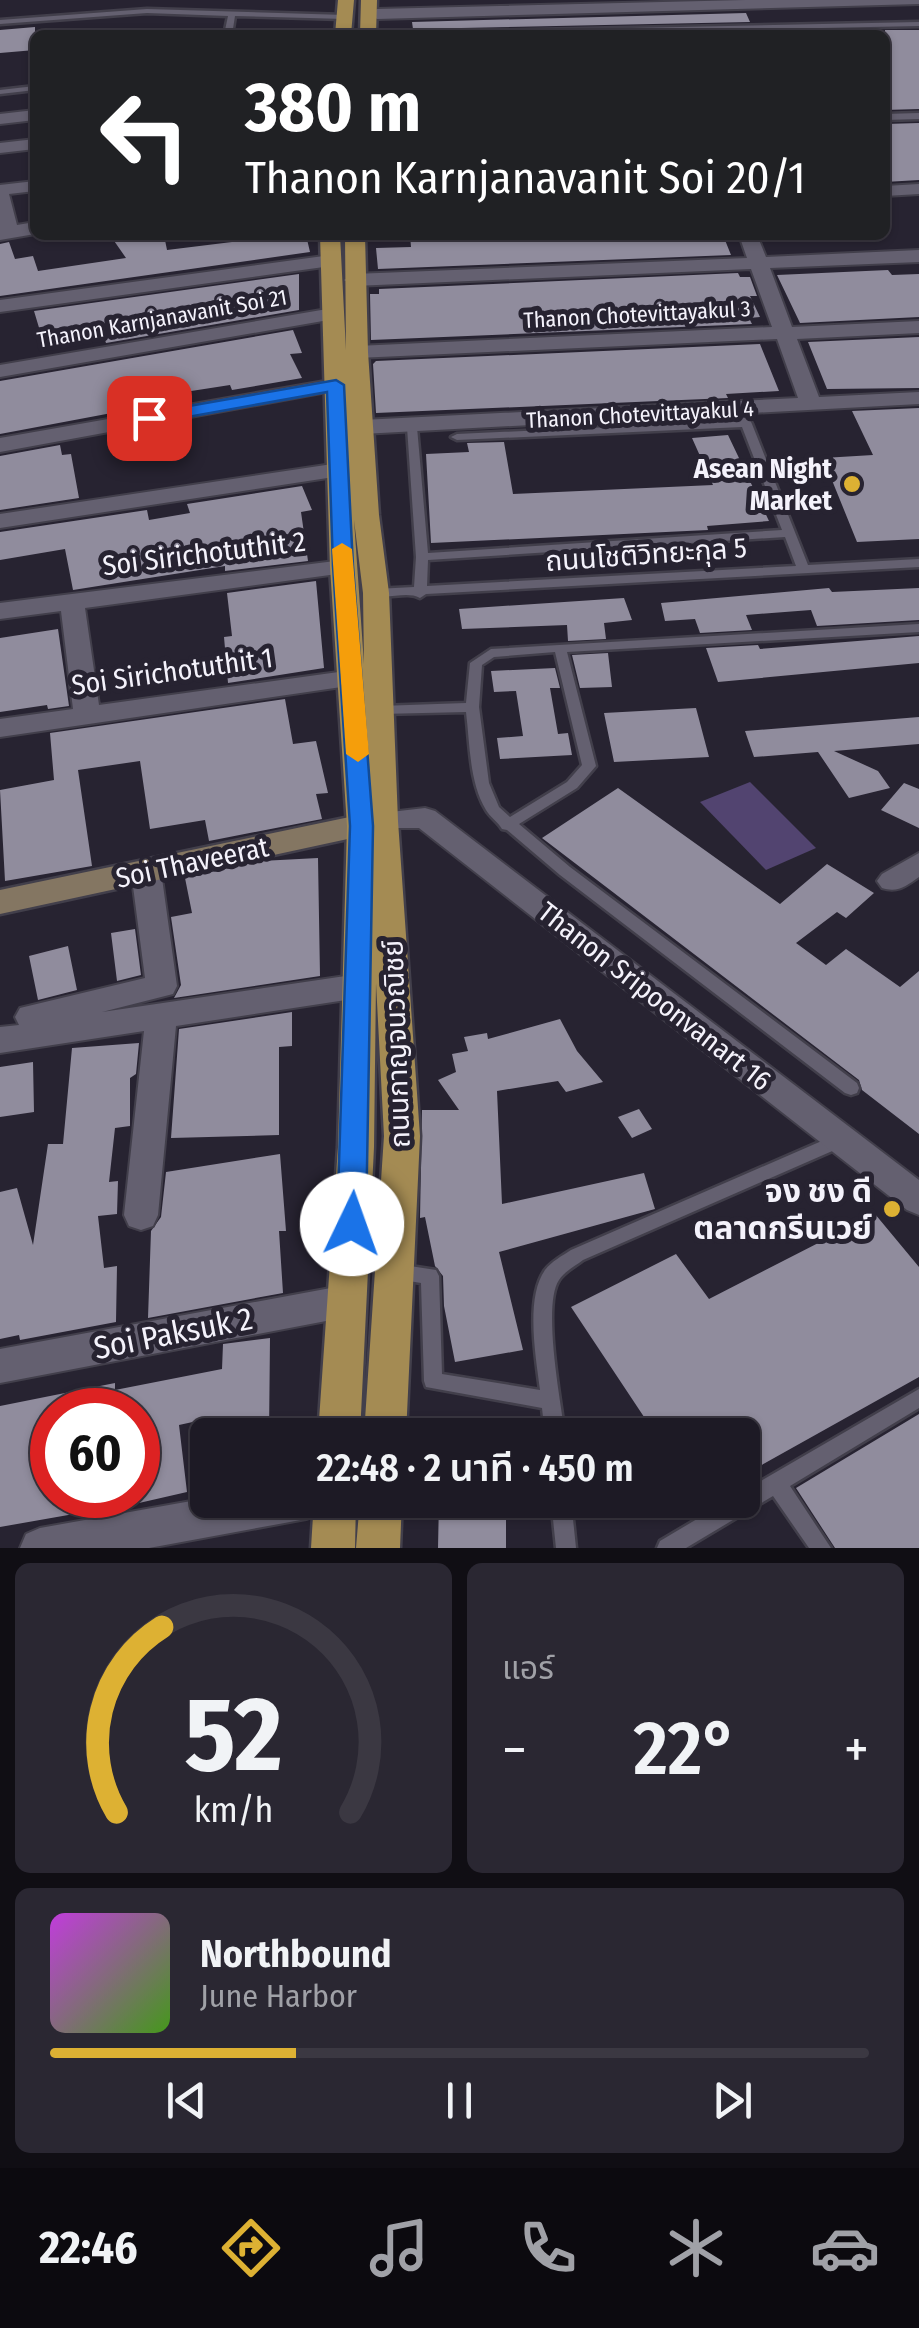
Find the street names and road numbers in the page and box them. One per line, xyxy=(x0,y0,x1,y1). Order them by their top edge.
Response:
street label: Thanon Karnjanavanit Soi 21 xyxy=(35,283,289,354)
street label: Thanon Chotevittayakul 3 xyxy=(523,295,751,334)
street label: Thanon Chotevittayakul 4 xyxy=(526,395,755,434)
street label: Soi Sirichotuthit 2 xyxy=(101,525,307,582)
street label: ถนนโชติวิทยะกุล 5 xyxy=(544,531,748,578)
street label: Soi Sirichotuthit 1 xyxy=(69,641,275,702)
street label: Soi Thaveerat xyxy=(113,830,272,895)
street label: Thanon Sripoonvanart 16 xyxy=(532,895,778,1098)
street label: ถนนกาญจนวณิชย์ xyxy=(376,939,417,1149)
street label: Soi Paksuk 2 xyxy=(90,1299,256,1367)

